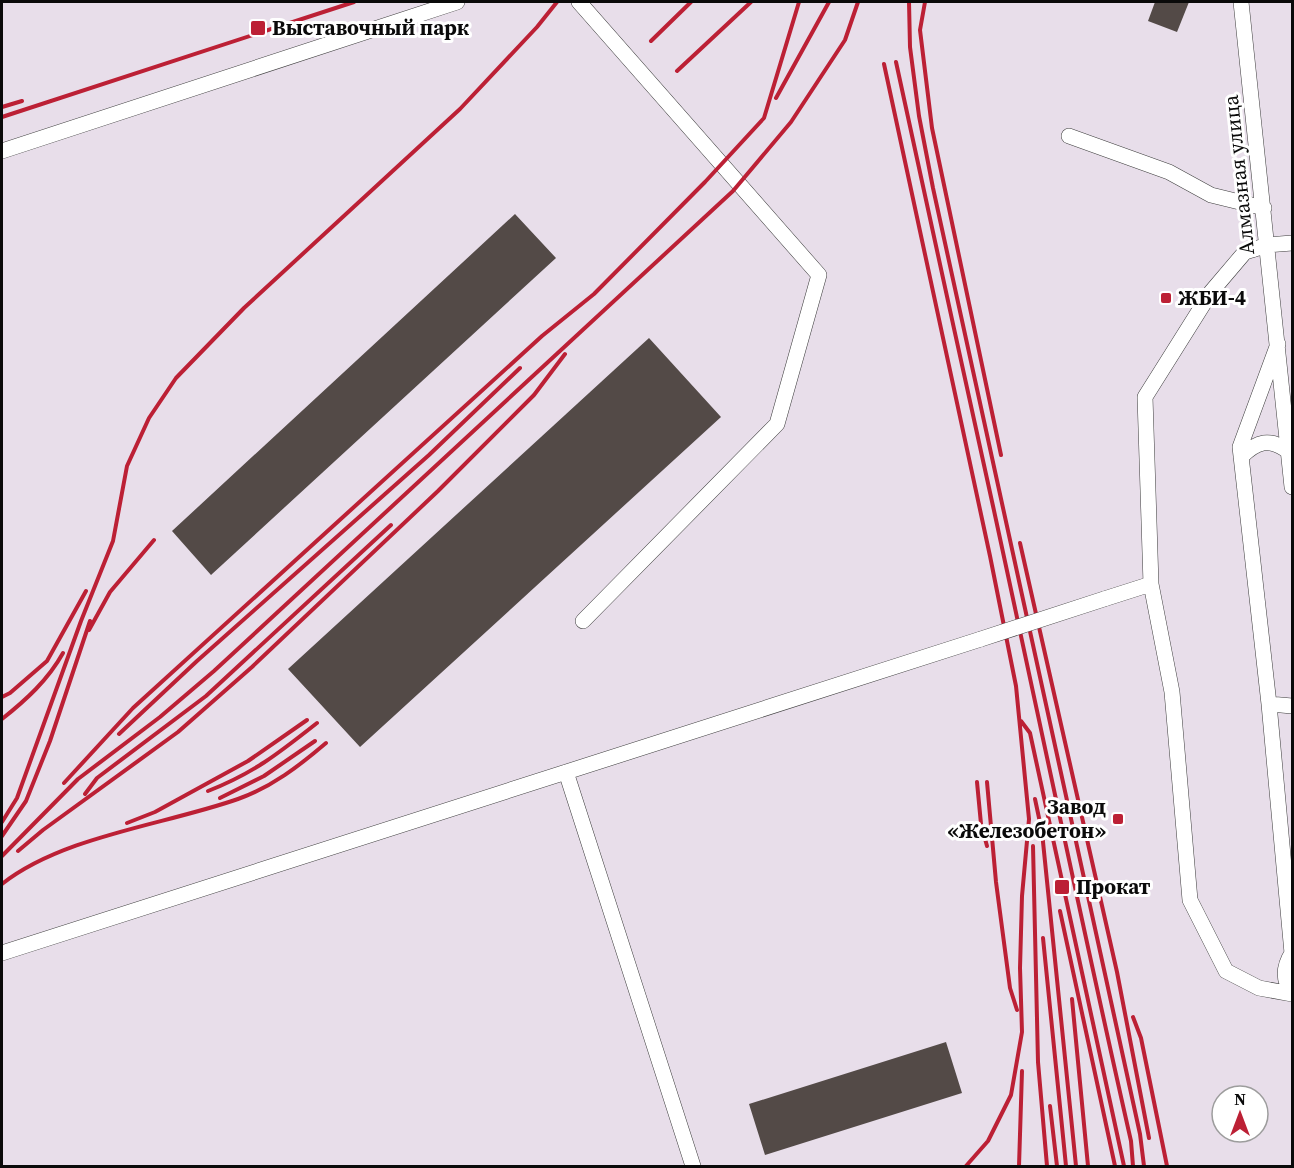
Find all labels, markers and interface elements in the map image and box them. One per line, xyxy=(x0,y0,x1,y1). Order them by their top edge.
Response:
place label: Выставочный парк xyxy=(272,13,470,42)
marker: Выставочный парк xyxy=(249,19,267,37)
street label: Алмазная улица xyxy=(1216,93,1261,256)
place label: ЖБИ-4 xyxy=(1178,283,1246,312)
marker: ЖБИ-4 xyxy=(1159,291,1173,305)
place label: Завод «Железобетон» xyxy=(948,792,1106,845)
marker: Завод «Железобетон» xyxy=(1111,812,1125,826)
place label: Прокат xyxy=(1076,872,1151,901)
marker: Прокат xyxy=(1053,878,1071,896)
north arrow xyxy=(1210,1084,1270,1144)
text: N xyxy=(1234,1088,1246,1110)

